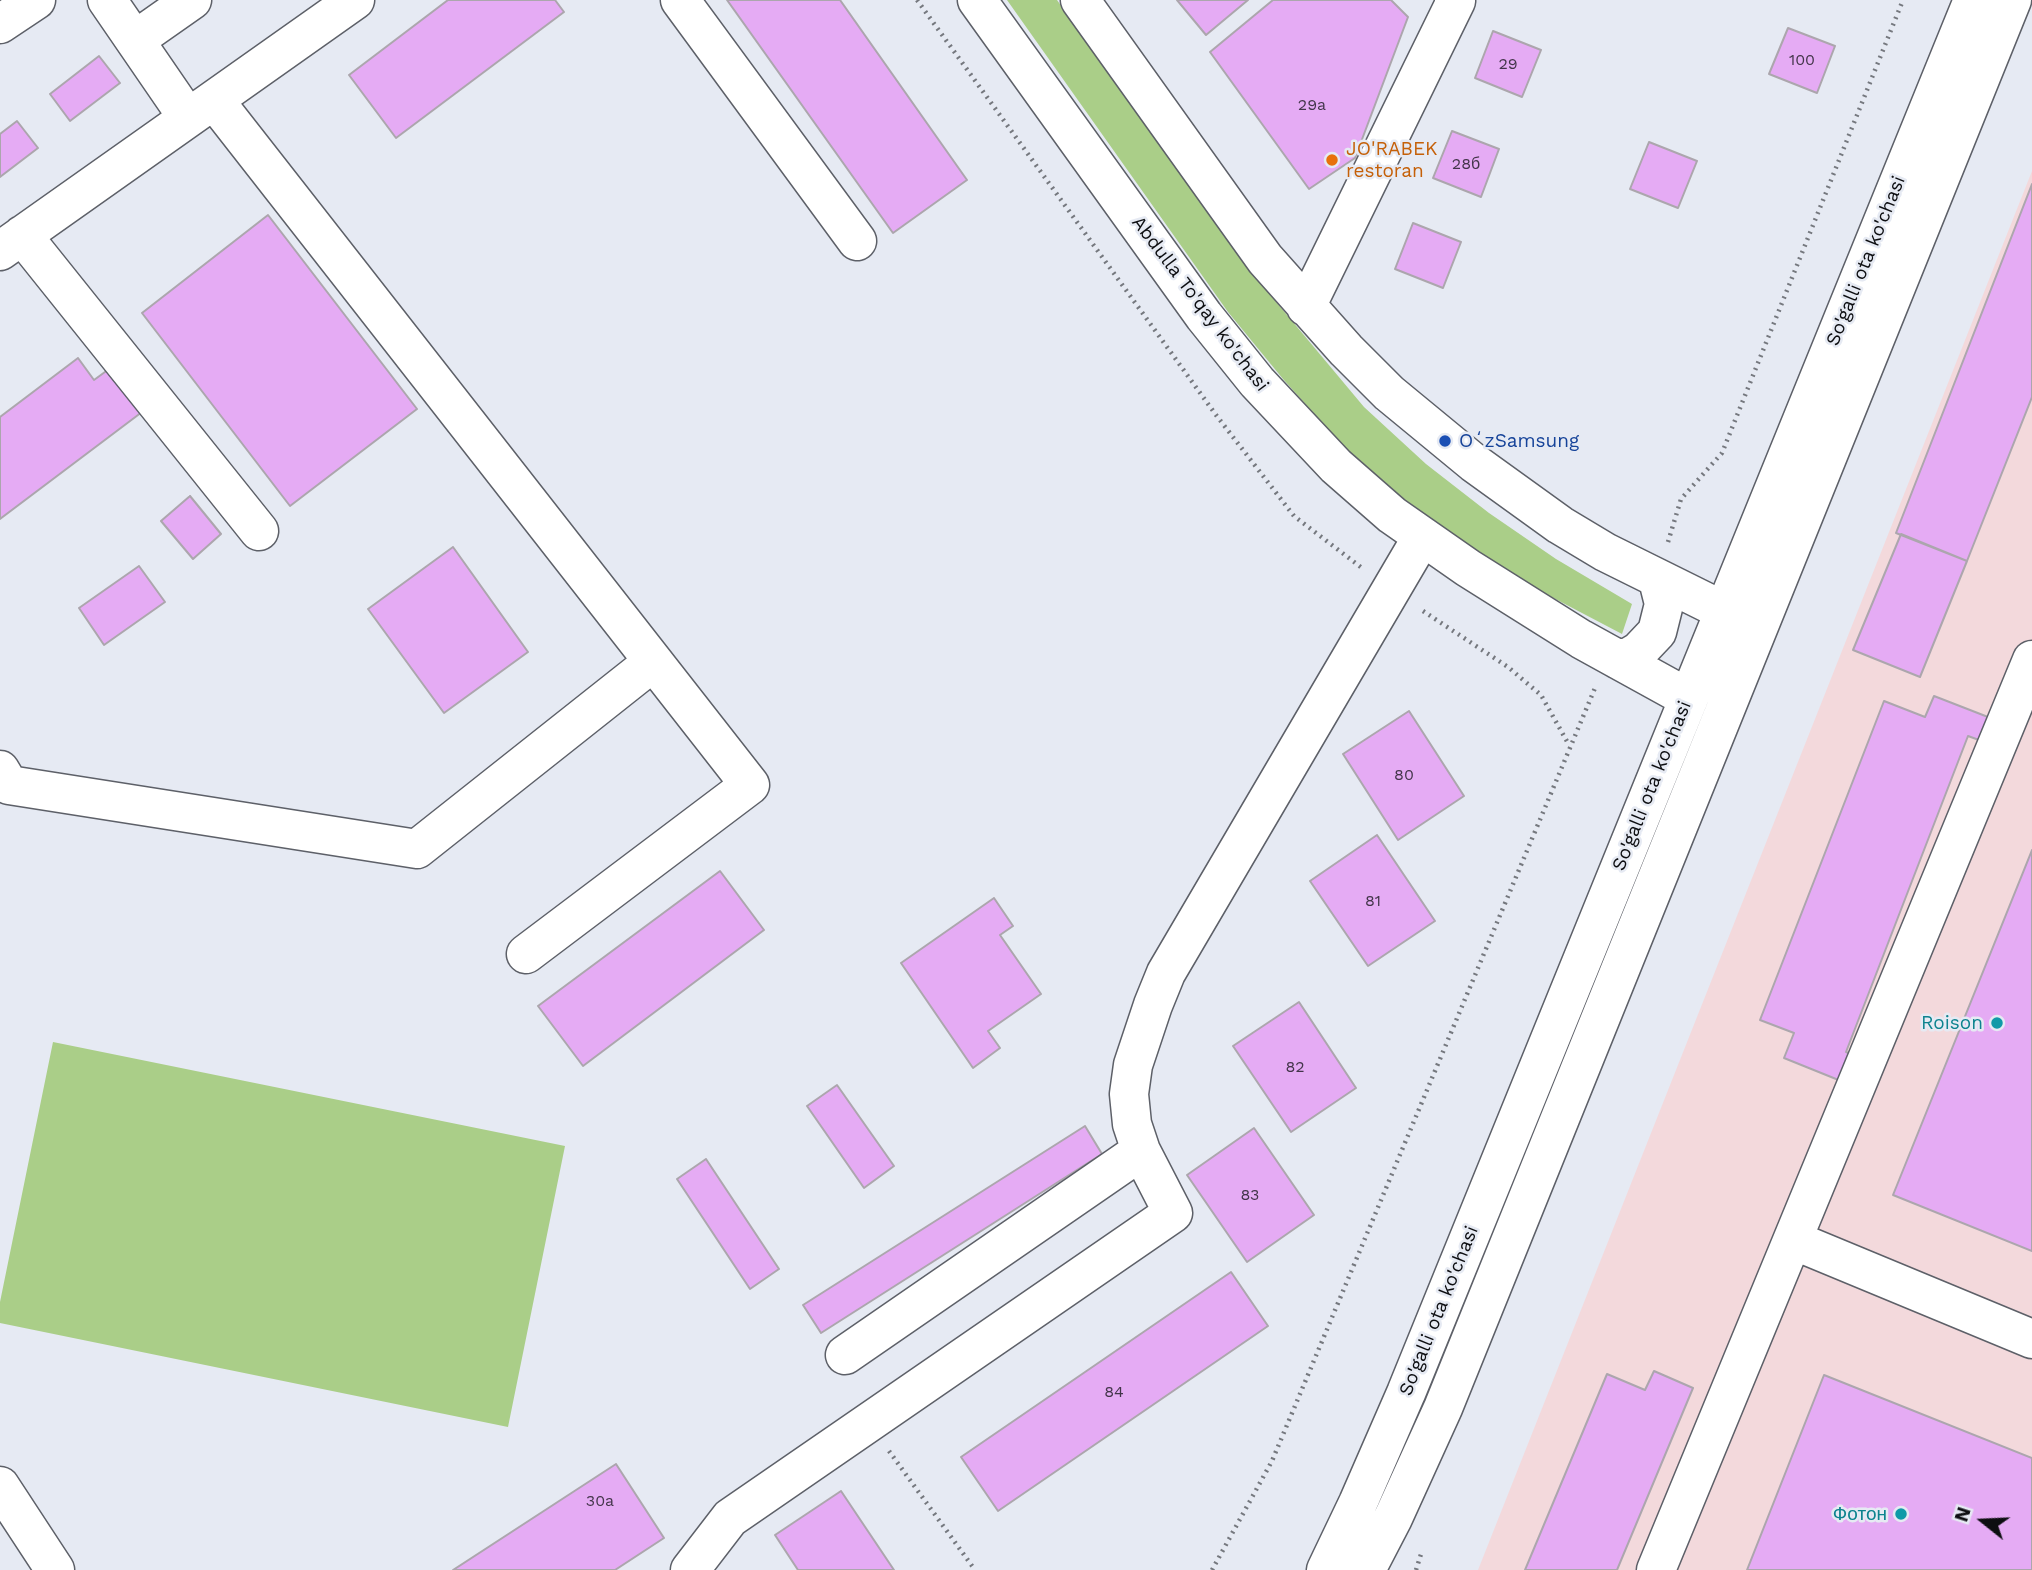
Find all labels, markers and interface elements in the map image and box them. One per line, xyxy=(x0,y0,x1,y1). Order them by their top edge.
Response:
house number: 100 xyxy=(1789,50,1815,70)
house number: 29 xyxy=(1498,54,1518,74)
house number: 29a xyxy=(1298,95,1326,115)
place label: JO'RABEK restoran xyxy=(1346,138,1438,182)
marker: JO'RABEK restoran xyxy=(1324,152,1340,168)
house number: 28б xyxy=(1452,154,1480,174)
street label: So'galli ota ko'chasi xyxy=(1821,173,1911,349)
street label: Abdulla To'qay ko'chasi xyxy=(1127,212,1273,396)
place label: OʻzSamsung xyxy=(1459,430,1579,452)
marker: OʻzSamsung xyxy=(1437,433,1453,449)
street label: So'galli ota ko'chasi xyxy=(1607,698,1697,874)
house number: 80 xyxy=(1394,765,1414,785)
house number: 81 xyxy=(1365,891,1381,911)
place label: Roison xyxy=(1921,1012,1983,1034)
marker: Roison xyxy=(1989,1015,2005,1031)
house number: 82 xyxy=(1285,1057,1305,1077)
house number: 83 xyxy=(1241,1185,1259,1205)
street label: So'galli ota ko'chasi xyxy=(1394,1223,1484,1399)
house number: 84 xyxy=(1104,1382,1124,1402)
north arrow xyxy=(1948,1486,2018,1556)
house number: 30a xyxy=(586,1491,614,1511)
place label: Фотон xyxy=(1833,1503,1887,1525)
text: N xyxy=(1949,1504,1976,1525)
marker: Фотон xyxy=(1893,1506,1909,1522)

